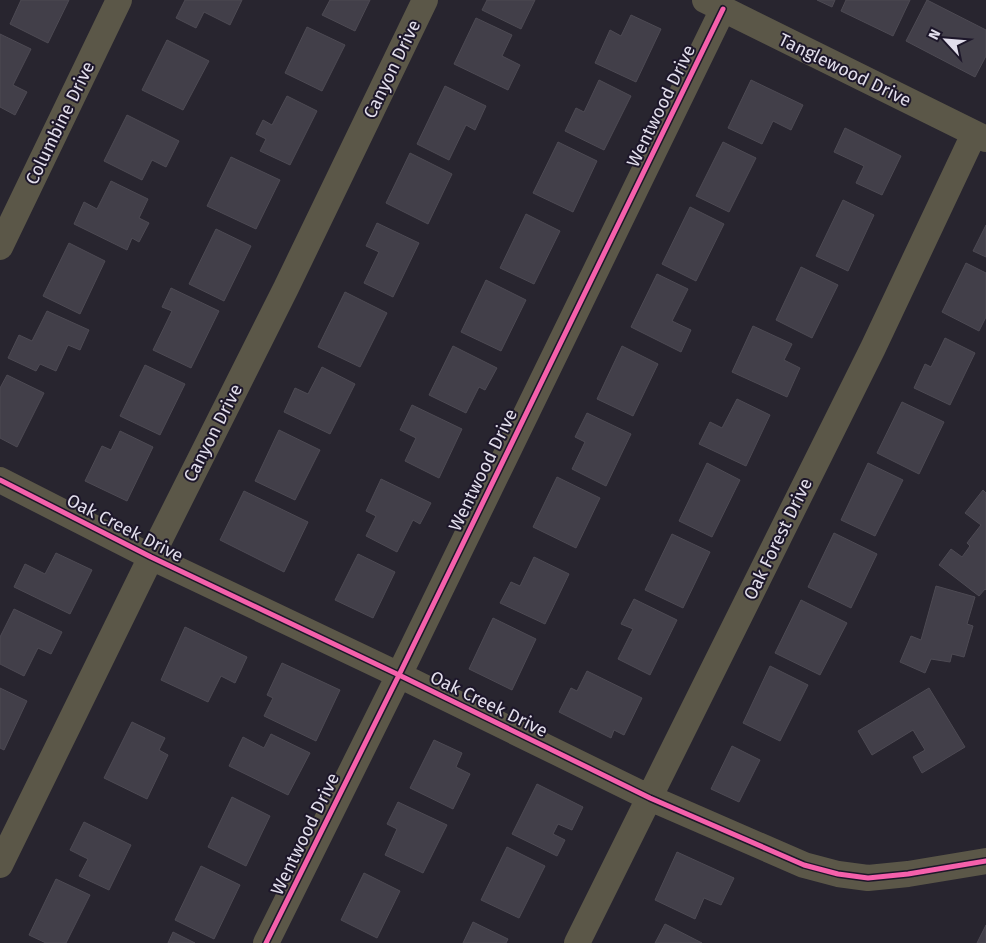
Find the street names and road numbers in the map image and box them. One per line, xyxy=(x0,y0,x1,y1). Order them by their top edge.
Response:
street label: Canyon Drive xyxy=(359,16,425,122)
street label: Tanglewood Drive xyxy=(775,28,915,112)
street label: Wentwood Drive xyxy=(622,41,700,171)
street label: Columbine Drive xyxy=(21,58,99,188)
street label: Canyon Drive xyxy=(179,380,247,486)
street label: Wentwood Drive xyxy=(444,405,522,535)
street label: Oak Forest Drive xyxy=(739,474,817,604)
street label: Oak Creek Drive xyxy=(63,489,187,567)
street label: Oak Creek Drive xyxy=(427,666,551,742)
street label: Wentwood Drive xyxy=(266,769,344,899)

